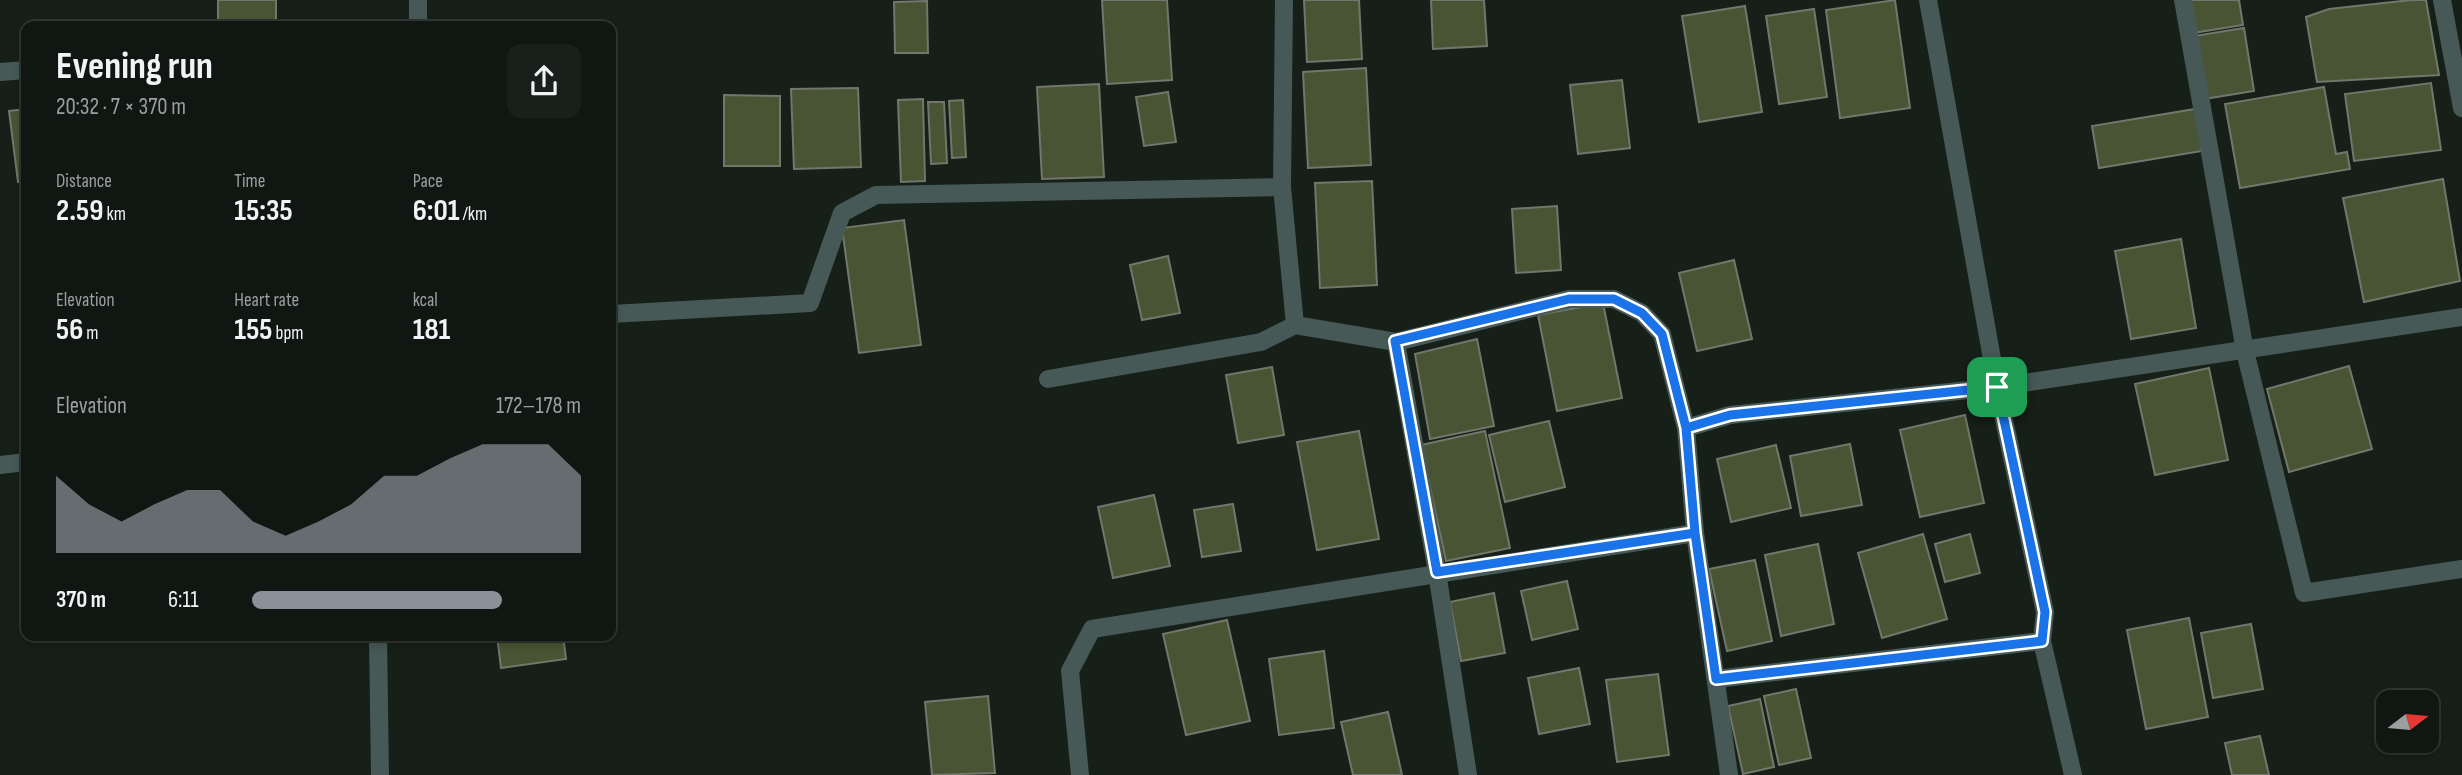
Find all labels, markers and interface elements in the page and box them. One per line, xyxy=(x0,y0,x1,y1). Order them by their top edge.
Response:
text: Evening run xyxy=(56,44,213,89)
button: share xyxy=(507,44,581,118)
text: 20:32 · 7 × 370 m xyxy=(56,93,186,121)
text: Distance xyxy=(56,170,112,193)
text: Time xyxy=(234,170,265,193)
text: Pace xyxy=(413,170,443,193)
text: 2.59 xyxy=(56,193,103,229)
text: 15:35 xyxy=(234,193,293,229)
text: 6:01 xyxy=(413,193,460,229)
text: km xyxy=(103,203,126,226)
text: /km xyxy=(460,203,487,226)
text: Elevation xyxy=(56,289,115,312)
text: Heart rate xyxy=(234,289,299,312)
text: kcal xyxy=(413,289,438,312)
text: 56 xyxy=(56,312,83,348)
text: 155 xyxy=(234,312,273,348)
text: 181 xyxy=(413,312,450,348)
text: m xyxy=(83,322,99,345)
text: bpm xyxy=(273,322,303,345)
pin xyxy=(1967,357,2027,417)
icon: arrive xyxy=(1978,368,2016,406)
text: Elevation xyxy=(56,392,127,420)
text: 172–178 m xyxy=(496,392,581,420)
text: 370 m xyxy=(56,586,106,614)
text: 6:11 xyxy=(168,586,199,614)
north arrow xyxy=(2376,690,2440,752)
map controls xyxy=(2376,690,2439,753)

